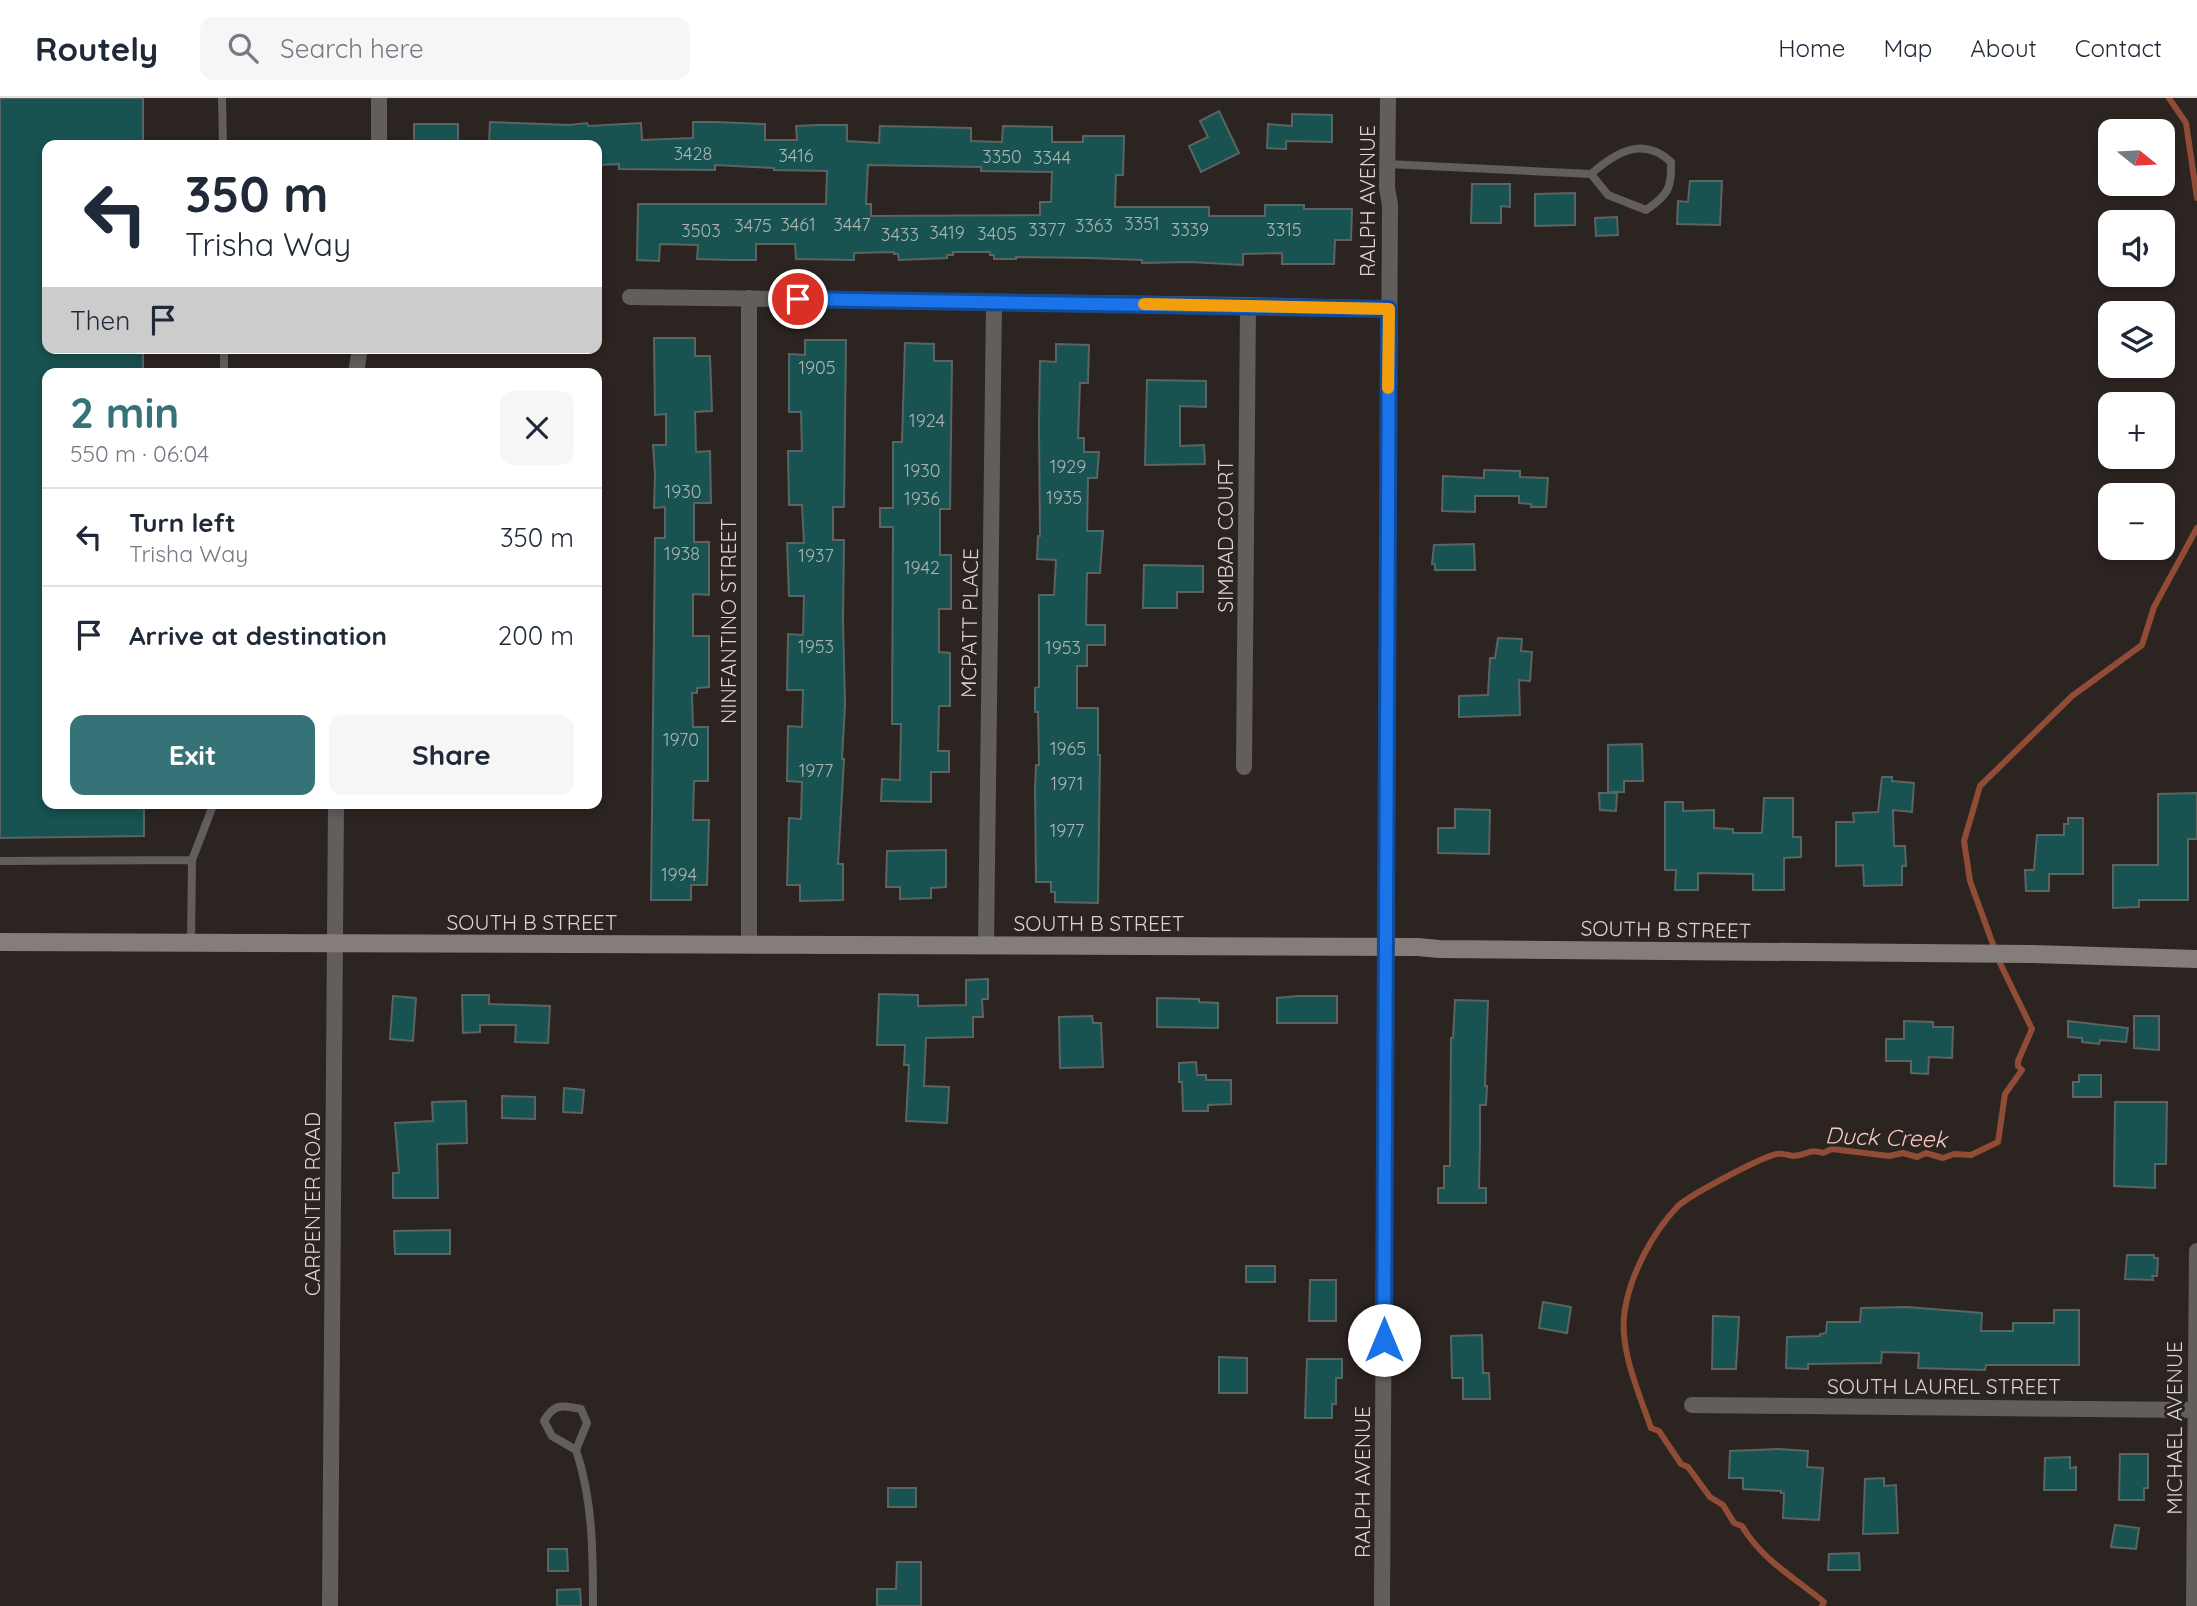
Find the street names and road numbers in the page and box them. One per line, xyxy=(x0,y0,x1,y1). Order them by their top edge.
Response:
street label: RALPH AVENUE xyxy=(1354,125,1380,277)
street label: SIMBAD COURT xyxy=(1212,459,1238,613)
street label: NINFANTINO STREET xyxy=(715,518,741,724)
street label: MCPATT PLACE xyxy=(955,548,983,698)
street label: SOUTH B STREET xyxy=(447,909,617,935)
street label: SOUTH B STREET xyxy=(1014,910,1184,936)
street label: SOUTH B STREET xyxy=(1580,915,1752,943)
street label: CARPENTER ROAD xyxy=(299,1112,325,1296)
street label: MICHAEL AVENUE xyxy=(2161,1341,2187,1515)
street label: SOUTH LAUREL STREET xyxy=(1827,1373,2061,1399)
street label: RALPH AVENUE xyxy=(1349,1406,1375,1558)

